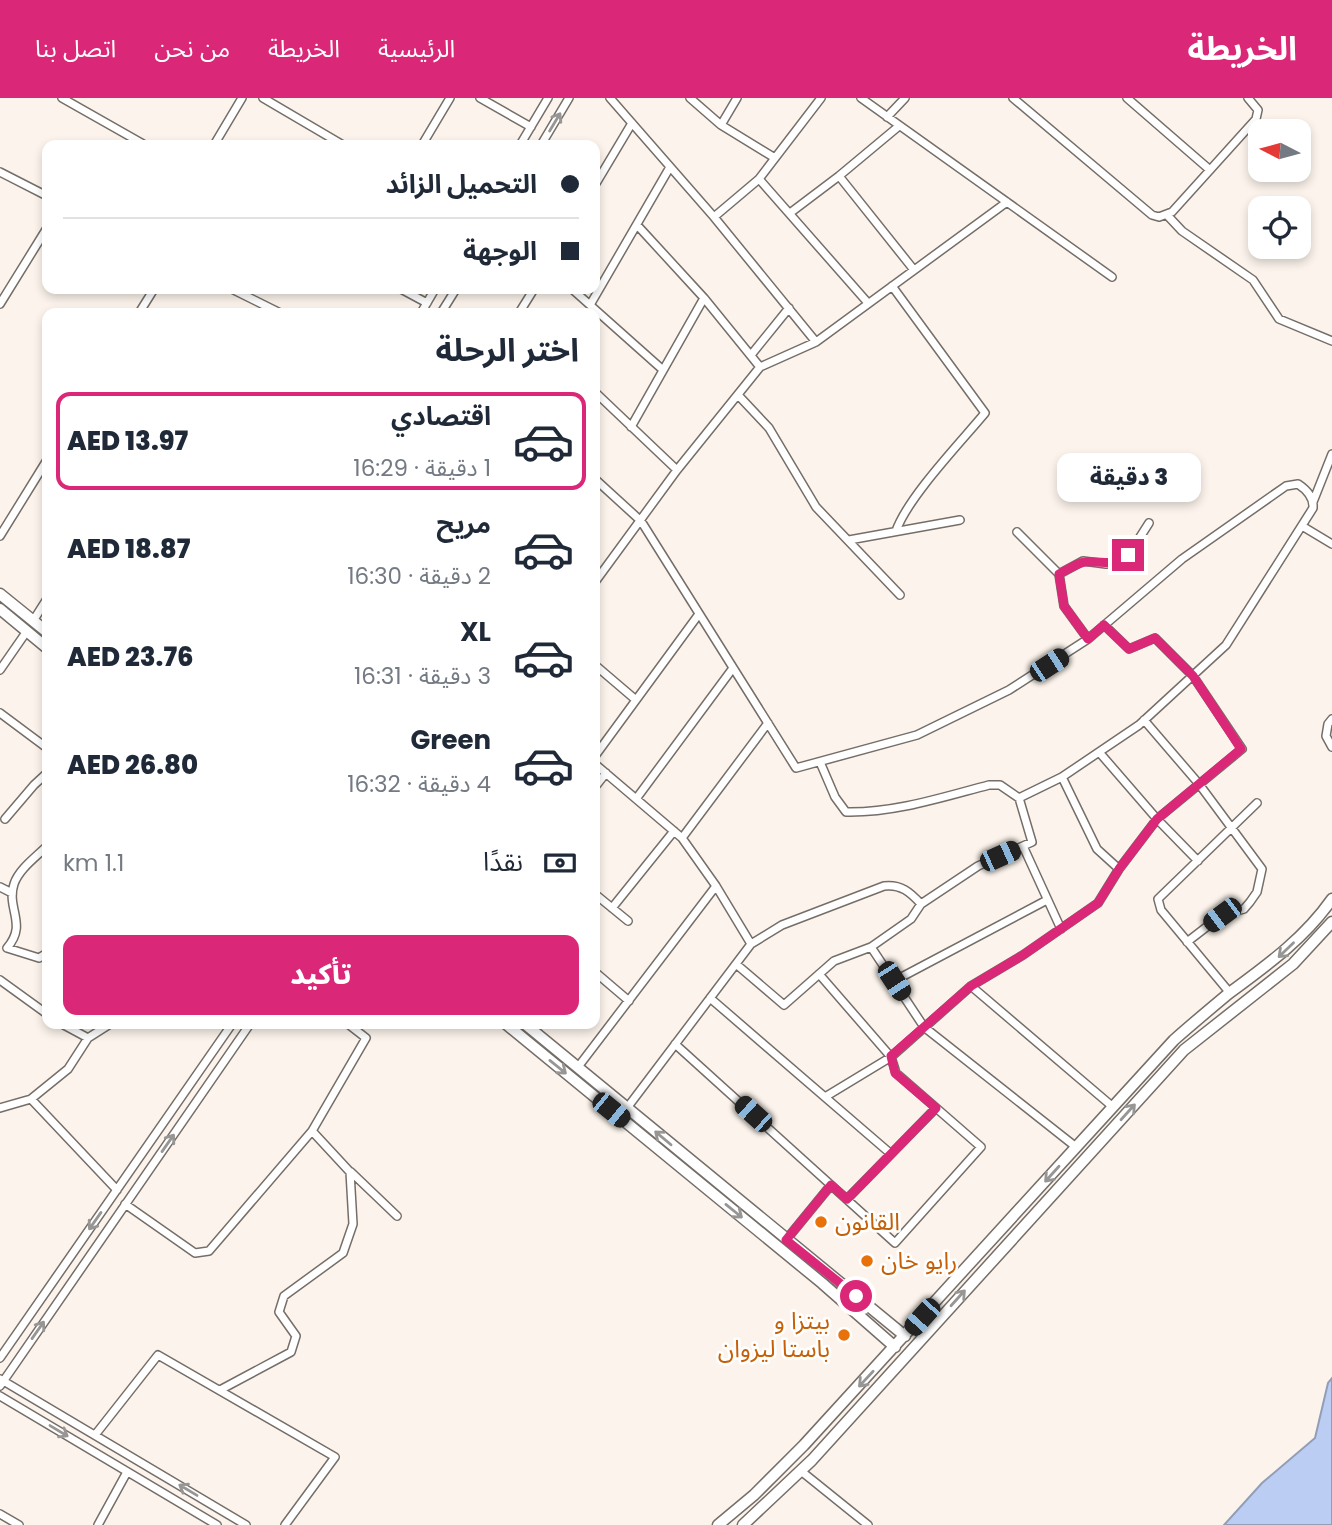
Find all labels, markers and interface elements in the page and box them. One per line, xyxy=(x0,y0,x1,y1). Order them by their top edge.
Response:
text: الخريطة xyxy=(1187,25,1297,72)
text: اتصل بنا xyxy=(35,32,116,65)
text: من نحن xyxy=(154,32,230,65)
text: الخريطة xyxy=(268,32,340,65)
text: الرئيسية xyxy=(378,32,455,65)
one-way arrow xyxy=(548,112,562,132)
north arrow xyxy=(1248,119,1311,182)
map controls xyxy=(1248,119,1311,259)
text: التحميل الزائد xyxy=(386,166,537,202)
button: locate xyxy=(1248,196,1311,259)
text: الوجهة xyxy=(463,233,537,269)
text: اختر الرحلة xyxy=(436,327,579,372)
text: اقتصادي xyxy=(391,398,491,434)
icon: car xyxy=(512,410,575,473)
text: AED 13.97 xyxy=(67,423,188,459)
text: 1 دقيقة · 16:29 xyxy=(353,452,491,484)
callout: 3 دقيقة xyxy=(1056,454,1200,503)
text: 3 دقيقة xyxy=(1090,461,1168,493)
text: مريح xyxy=(436,506,491,542)
icon: car xyxy=(512,518,575,581)
text: AED 18.87 xyxy=(67,531,190,567)
route end xyxy=(1112,539,1144,571)
text: 2 دقيقة · 16:30 xyxy=(347,560,491,592)
text: XL xyxy=(460,614,491,650)
icon: car xyxy=(512,626,575,689)
text: AED 23.76 xyxy=(67,639,194,675)
car xyxy=(1026,645,1073,685)
text: 3 دقيقة · 16:31 xyxy=(354,660,491,692)
text: Green xyxy=(411,722,491,758)
icon: car xyxy=(512,734,575,797)
text: AED 26.80 xyxy=(67,747,198,783)
text: 4 دقيقة · 16:32 xyxy=(347,768,491,800)
car xyxy=(977,838,1024,874)
text: نقدًا xyxy=(483,844,523,880)
icon: cash xyxy=(541,844,579,882)
text: 1.1 km xyxy=(63,847,124,879)
car xyxy=(1199,894,1246,936)
button: تأكيد xyxy=(63,935,579,1015)
one-way arrow xyxy=(1278,941,1295,958)
car xyxy=(874,958,915,1004)
one-way arrow xyxy=(549,1059,567,1075)
car xyxy=(589,1089,634,1131)
car xyxy=(731,1092,776,1136)
one-way arrow xyxy=(1120,1103,1136,1121)
one-way arrow xyxy=(654,1130,672,1145)
one-way arrow xyxy=(161,1134,175,1153)
one-way arrow xyxy=(1044,1165,1060,1183)
one-way arrow xyxy=(725,1203,743,1219)
place label: القانون xyxy=(835,1205,900,1238)
one-way arrow xyxy=(88,1211,102,1230)
marker: القانون xyxy=(813,1214,829,1230)
place label: رايو خان xyxy=(881,1244,957,1277)
marker: رايو خان xyxy=(859,1253,875,1269)
route start xyxy=(840,1280,872,1312)
one-way arrow xyxy=(950,1289,966,1307)
car xyxy=(901,1294,944,1340)
place label: بيتزا و باستا ليزوان xyxy=(718,1304,830,1365)
one-way arrow xyxy=(31,1321,45,1340)
marker: بيتزا و باستا ليزوان xyxy=(836,1327,852,1343)
one-way arrow xyxy=(858,1370,875,1387)
one-way arrow xyxy=(48,1424,68,1438)
one-way arrow xyxy=(178,1483,198,1497)

